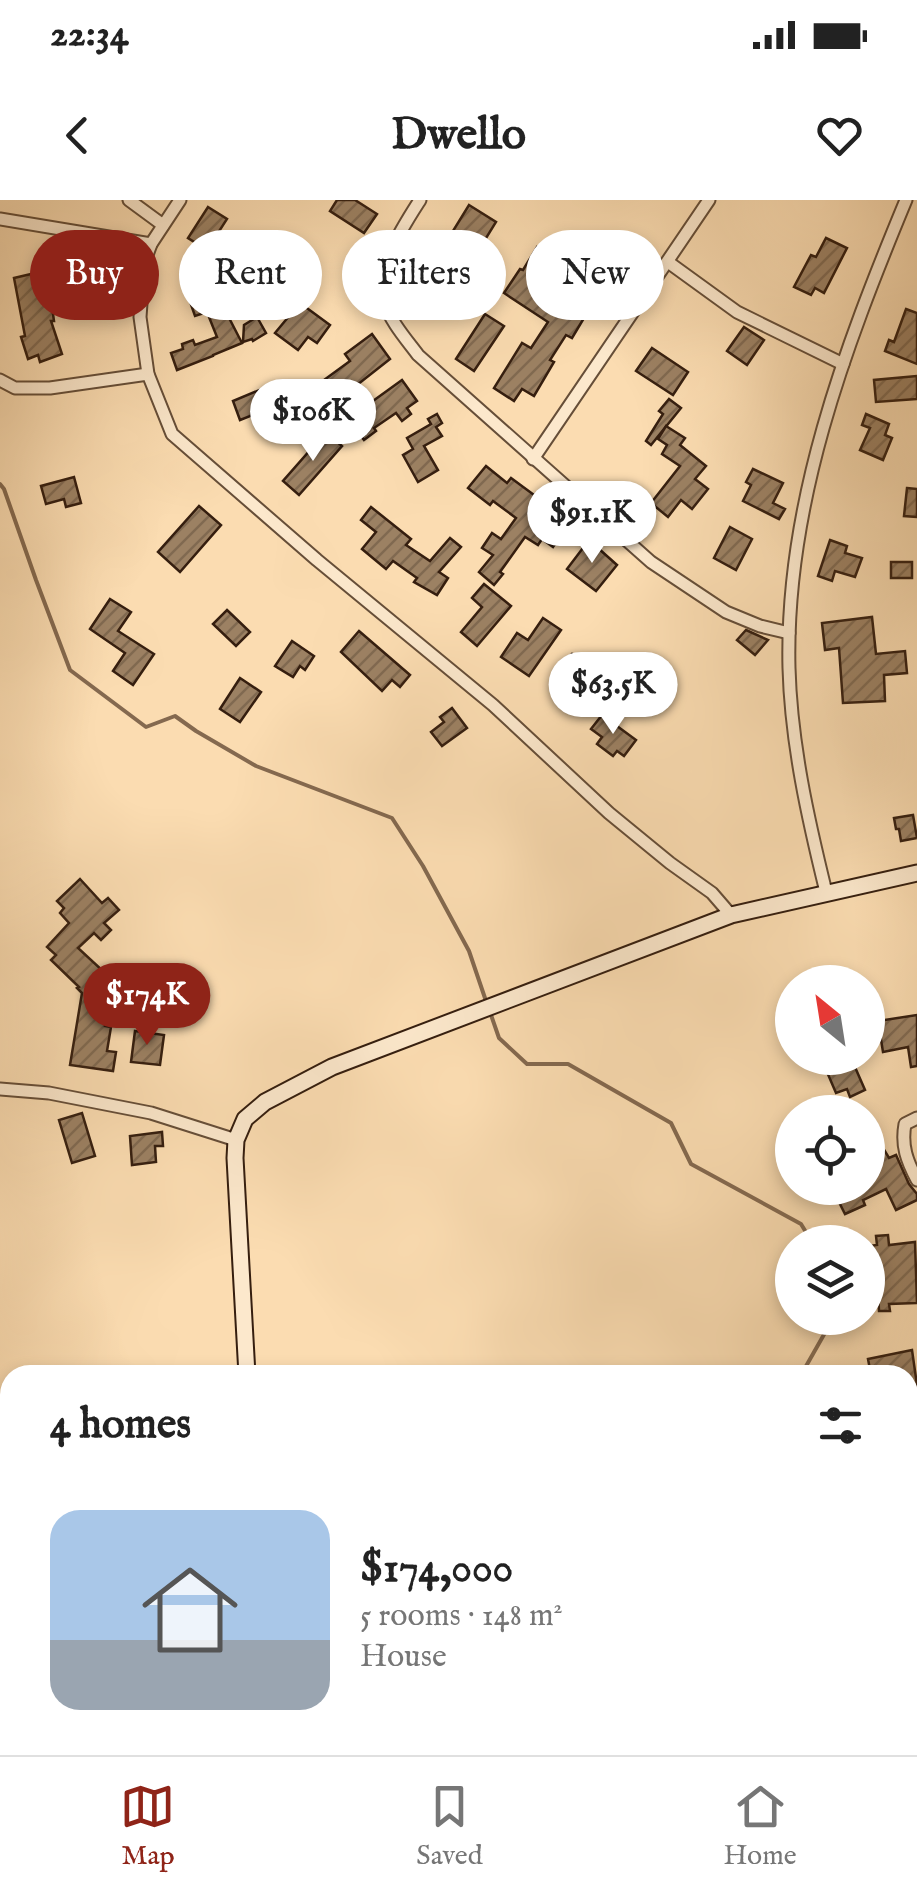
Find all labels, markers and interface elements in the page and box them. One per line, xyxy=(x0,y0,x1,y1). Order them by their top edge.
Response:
text: 22:34 xyxy=(50,11,129,59)
text: Dwello xyxy=(391,107,526,164)
icon: back xyxy=(50,108,105,163)
icon: heart xyxy=(812,108,867,163)
chip: Buy xyxy=(30,230,159,320)
chip: Rent xyxy=(179,230,322,320)
chip: Filters xyxy=(342,230,506,320)
chip: New xyxy=(526,230,664,320)
pin: $106K xyxy=(243,379,383,464)
text: $106K xyxy=(272,391,354,432)
pin: $91.1K xyxy=(511,481,673,566)
text: $91.1K xyxy=(549,493,635,534)
pin: $63.5K xyxy=(532,652,694,737)
text: $63.5K xyxy=(571,664,655,705)
pin: $174K xyxy=(77,963,217,1048)
north arrow xyxy=(775,965,885,1075)
map controls xyxy=(775,965,885,1335)
text: $174K xyxy=(105,975,189,1016)
button: locate xyxy=(775,1095,885,1205)
button: layers xyxy=(775,1225,885,1335)
icon: filters xyxy=(813,1398,868,1453)
text: 4 homes xyxy=(50,1399,191,1452)
text: $174,000 xyxy=(360,1543,513,1596)
icon: home xyxy=(130,1550,250,1670)
text: 5 rooms · 148 m² xyxy=(360,1596,563,1637)
text: House xyxy=(360,1637,447,1678)
tab: Map xyxy=(120,1779,175,1874)
tab: Saved xyxy=(416,1779,483,1874)
tab: Home xyxy=(723,1779,797,1874)

